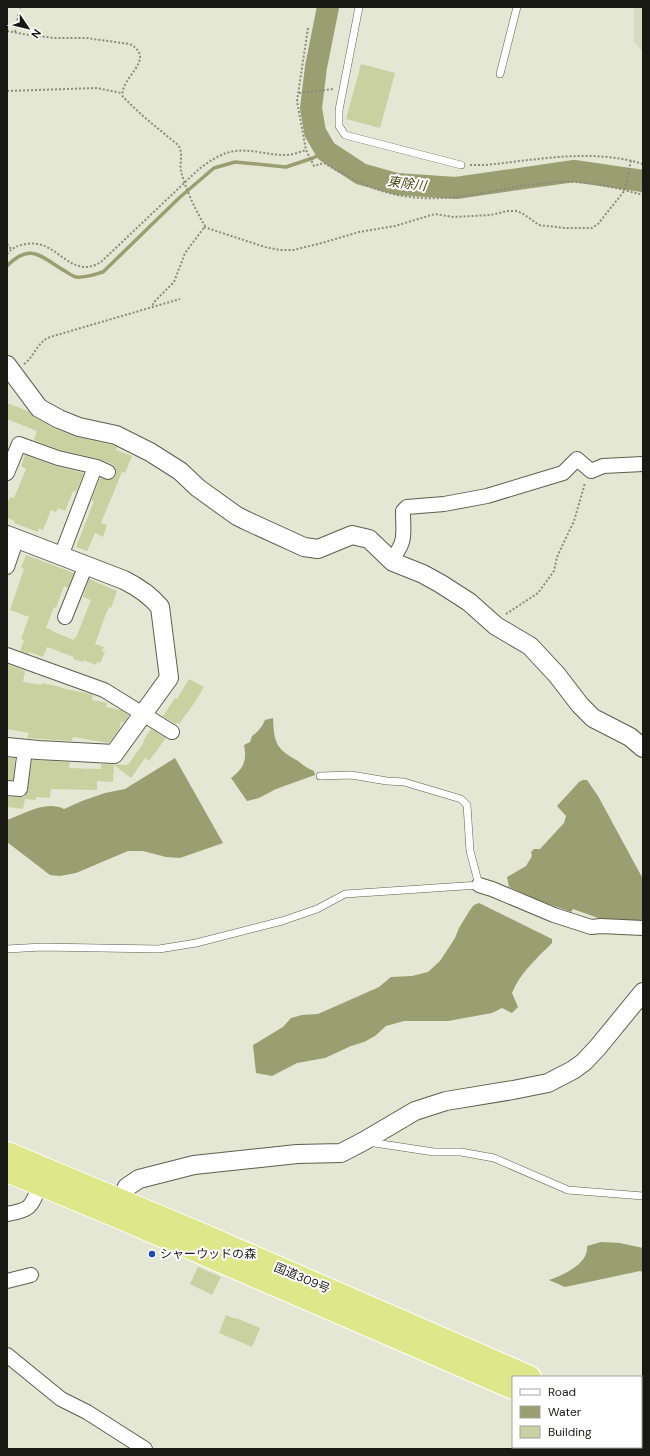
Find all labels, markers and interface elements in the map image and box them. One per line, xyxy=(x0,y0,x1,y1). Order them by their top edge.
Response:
north arrow xyxy=(8,8,48,48)
text: N xyxy=(28,26,44,41)
water label: 東除川 xyxy=(387,173,429,195)
place label: シャーウッドの森 xyxy=(160,1246,256,1262)
marker: シャーウッドの森 xyxy=(147,1249,157,1259)
street label: 国道309号 xyxy=(272,1259,332,1297)
legend xyxy=(512,1376,642,1448)
text: Road xyxy=(548,1384,576,1400)
text: Water xyxy=(548,1404,582,1420)
text: Building xyxy=(548,1424,592,1440)

